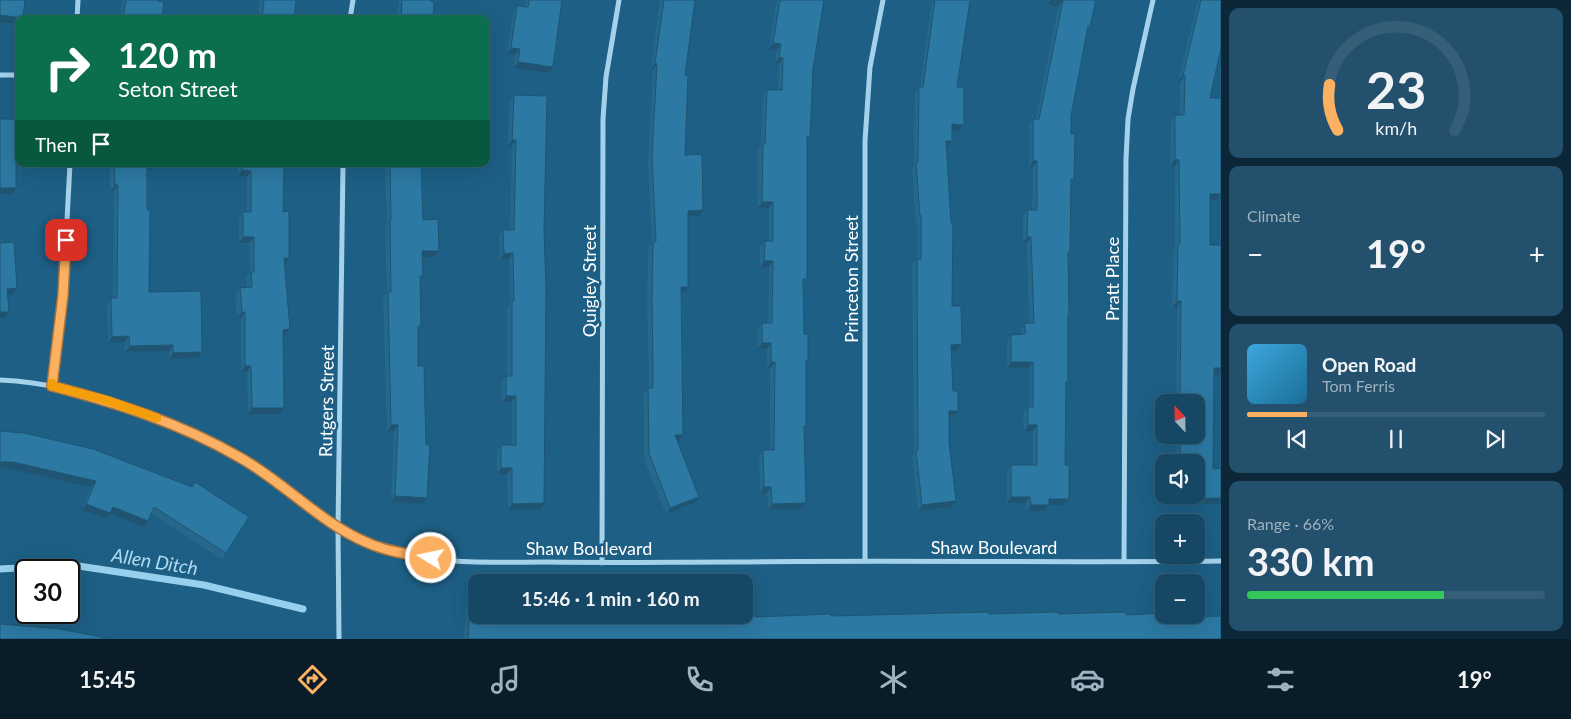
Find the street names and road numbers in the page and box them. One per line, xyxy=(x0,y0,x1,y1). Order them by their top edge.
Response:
street label: Princeton Street xyxy=(840,214,862,343)
street label: Quigley Street xyxy=(578,224,600,337)
street label: Pratt Place xyxy=(1101,237,1123,321)
street label: Rutgers Street xyxy=(314,344,338,457)
street label: Shaw Boulevard xyxy=(931,536,1057,558)
street label: Shaw Boulevard xyxy=(526,537,652,559)

